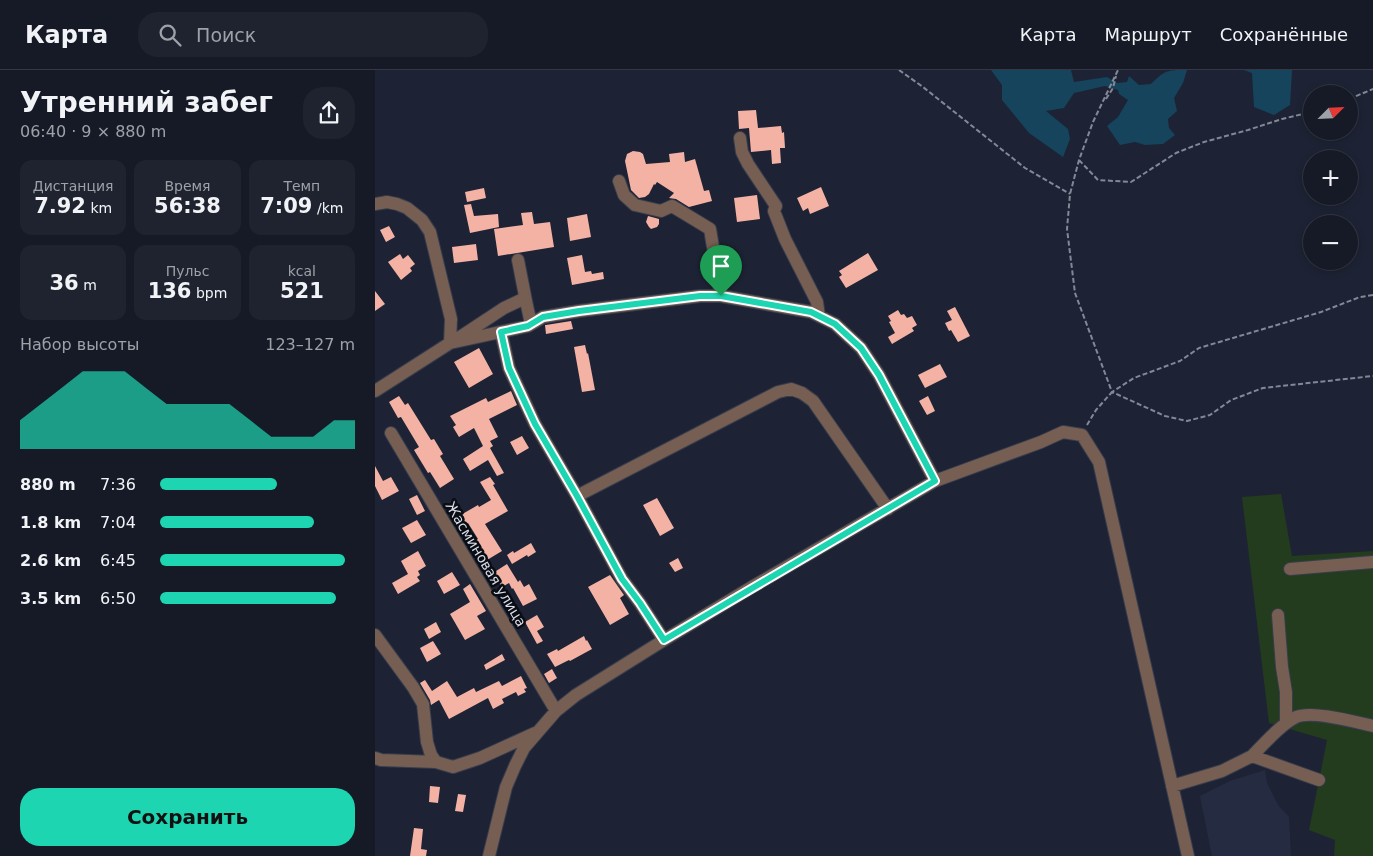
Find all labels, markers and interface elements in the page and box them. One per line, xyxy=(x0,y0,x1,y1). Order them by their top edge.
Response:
search box xyxy=(138,12,488,57)
text: Карта xyxy=(25,21,108,49)
icon: search xyxy=(156,21,184,49)
text: Поиск xyxy=(196,24,256,46)
text: Карта xyxy=(1020,24,1077,45)
text: Маршрут xyxy=(1105,24,1192,45)
text: Сохранённые xyxy=(1220,24,1348,45)
north arrow xyxy=(1303,85,1357,140)
map controls xyxy=(1303,85,1358,270)
text: Утренний забег xyxy=(20,86,273,119)
button: share xyxy=(303,87,355,139)
text: 06:40 · 9 × 880 m xyxy=(20,122,166,141)
button: + xyxy=(1303,150,1358,205)
text: Дистанция xyxy=(33,178,114,194)
text: Время xyxy=(164,178,211,194)
text: Темп xyxy=(283,178,320,194)
text: 7.92 xyxy=(34,194,86,218)
text: 56:38 xyxy=(154,194,221,218)
text: 7:09 xyxy=(260,194,312,218)
text: km xyxy=(86,200,112,216)
text: /km xyxy=(312,200,343,216)
button: − xyxy=(1303,215,1358,270)
pin xyxy=(700,245,742,296)
icon: arrive xyxy=(707,252,735,280)
text: Пульс xyxy=(166,263,209,279)
text: kcal xyxy=(288,263,316,279)
text: 36 xyxy=(50,271,79,295)
text: m xyxy=(79,277,97,293)
text: 136 xyxy=(148,279,191,303)
text: 521 xyxy=(280,279,324,303)
text: bpm xyxy=(191,285,227,301)
text: Набор высоты xyxy=(20,335,139,354)
text: 123–127 m xyxy=(265,335,355,354)
text: 880 m xyxy=(20,475,76,494)
text: 7:36 xyxy=(100,475,136,494)
street label: Жасминовая улица xyxy=(442,499,530,629)
text: 1.8 km xyxy=(20,513,81,532)
text: 7:04 xyxy=(100,513,136,532)
text: 2.6 km xyxy=(20,551,81,570)
text: 6:45 xyxy=(100,551,136,570)
text: 3.5 km xyxy=(20,589,81,608)
text: 6:50 xyxy=(100,589,136,608)
button: Сохранить xyxy=(20,788,355,846)

